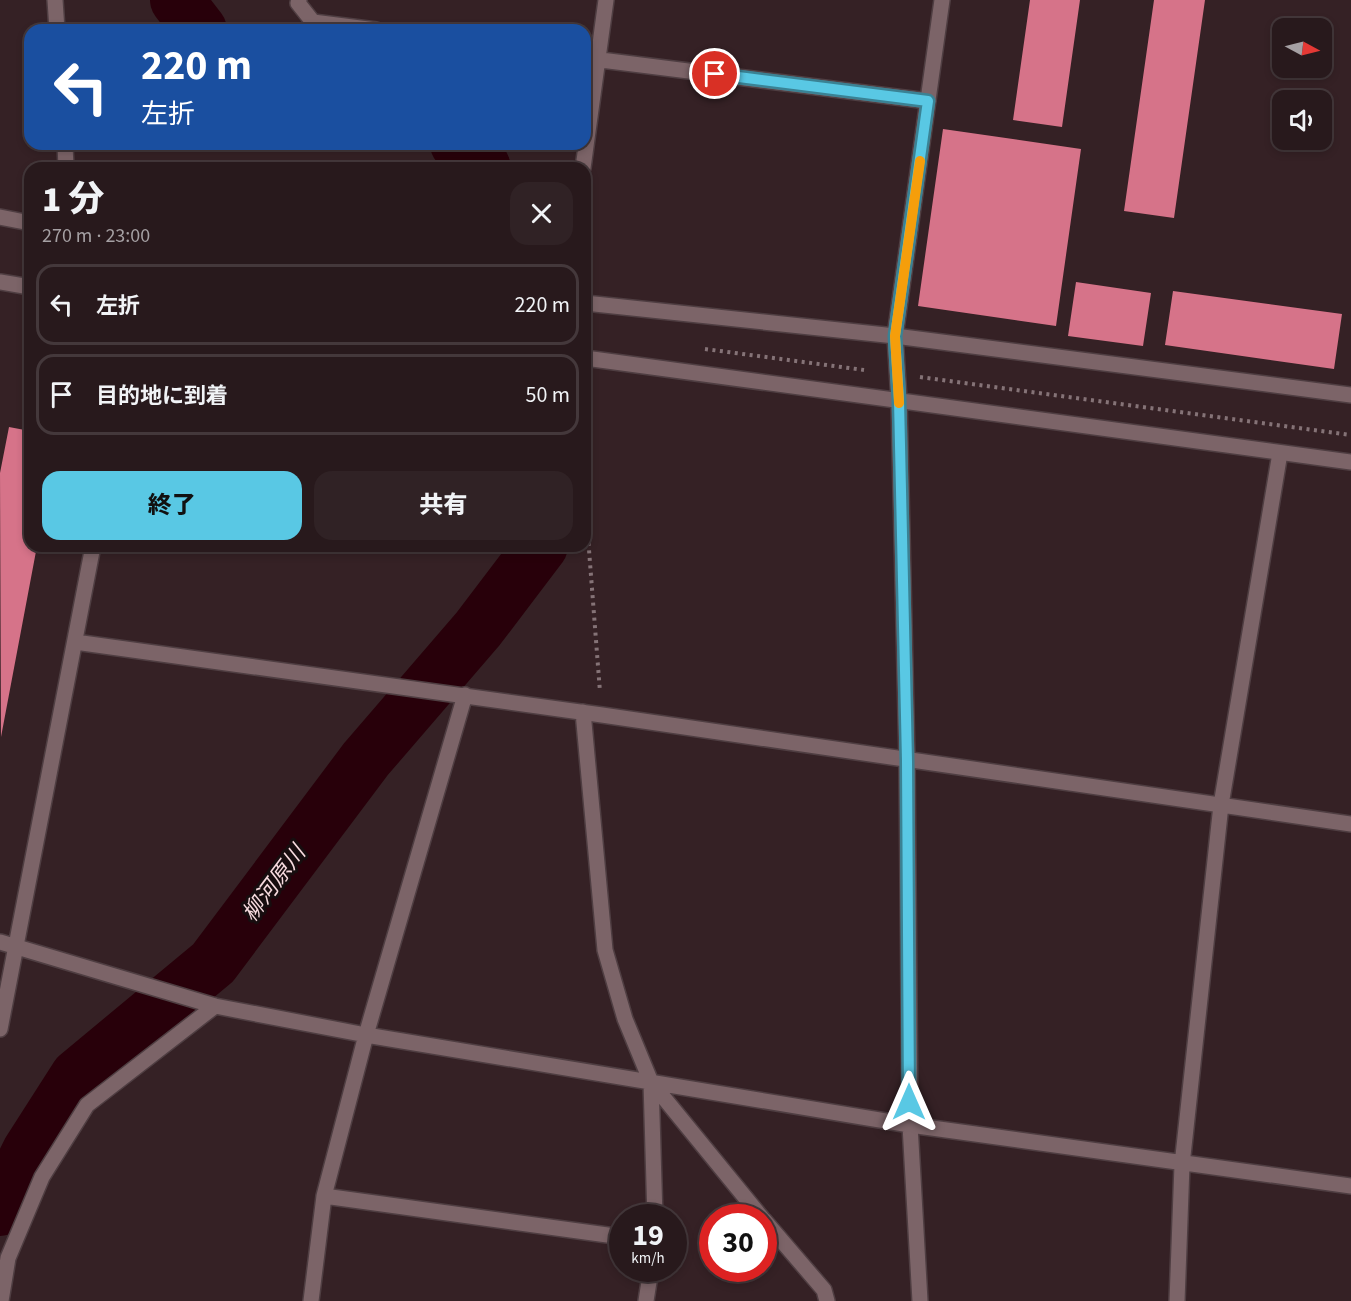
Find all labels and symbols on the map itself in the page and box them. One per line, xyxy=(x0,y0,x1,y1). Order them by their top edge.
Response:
north arrow xyxy=(1272,18,1332,78)
pin xyxy=(689,48,740,99)
water label: 柳河原川 xyxy=(235,837,314,928)
position arrow xyxy=(877,1070,941,1134)
speed limit sign: 30 xyxy=(699,1204,777,1282)

